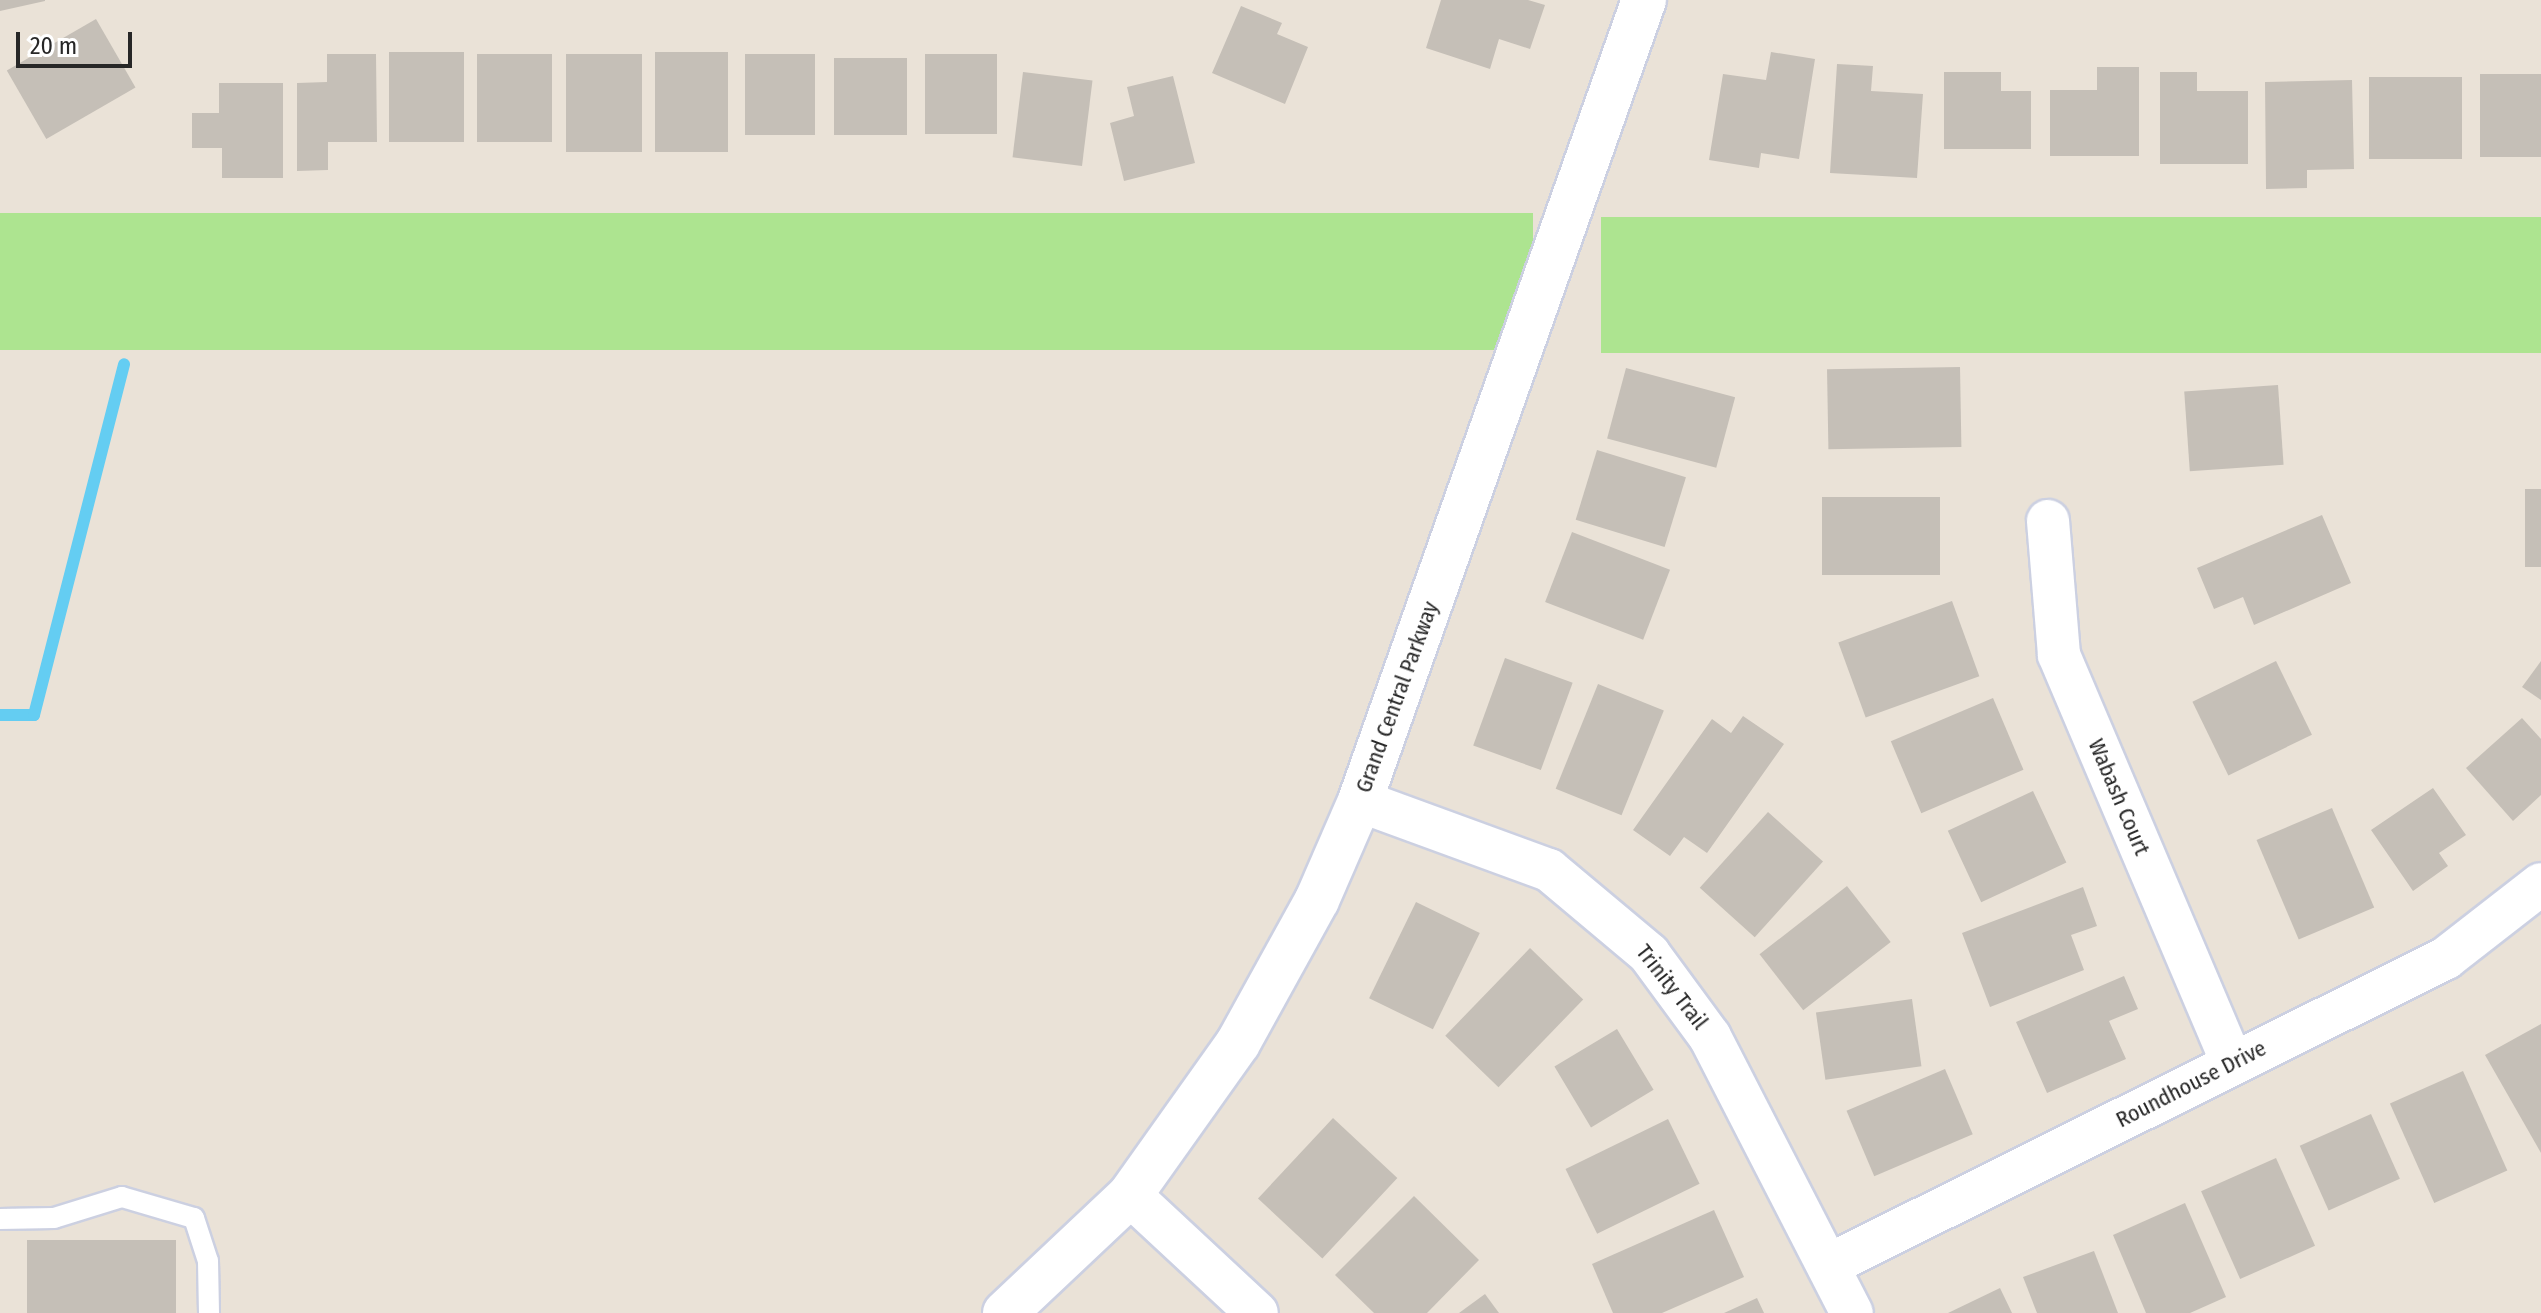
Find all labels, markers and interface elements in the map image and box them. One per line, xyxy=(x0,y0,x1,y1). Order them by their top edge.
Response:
scale bar xyxy=(20,16,136,66)
text: 20 m xyxy=(30,32,77,60)
street label: Grand Central Parkway xyxy=(1350,598,1444,796)
street label: Wabash Court xyxy=(2083,735,2155,859)
street label: Trinity Trail xyxy=(1631,939,1713,1035)
street label: Roundhouse Drive xyxy=(2112,1035,2270,1133)

